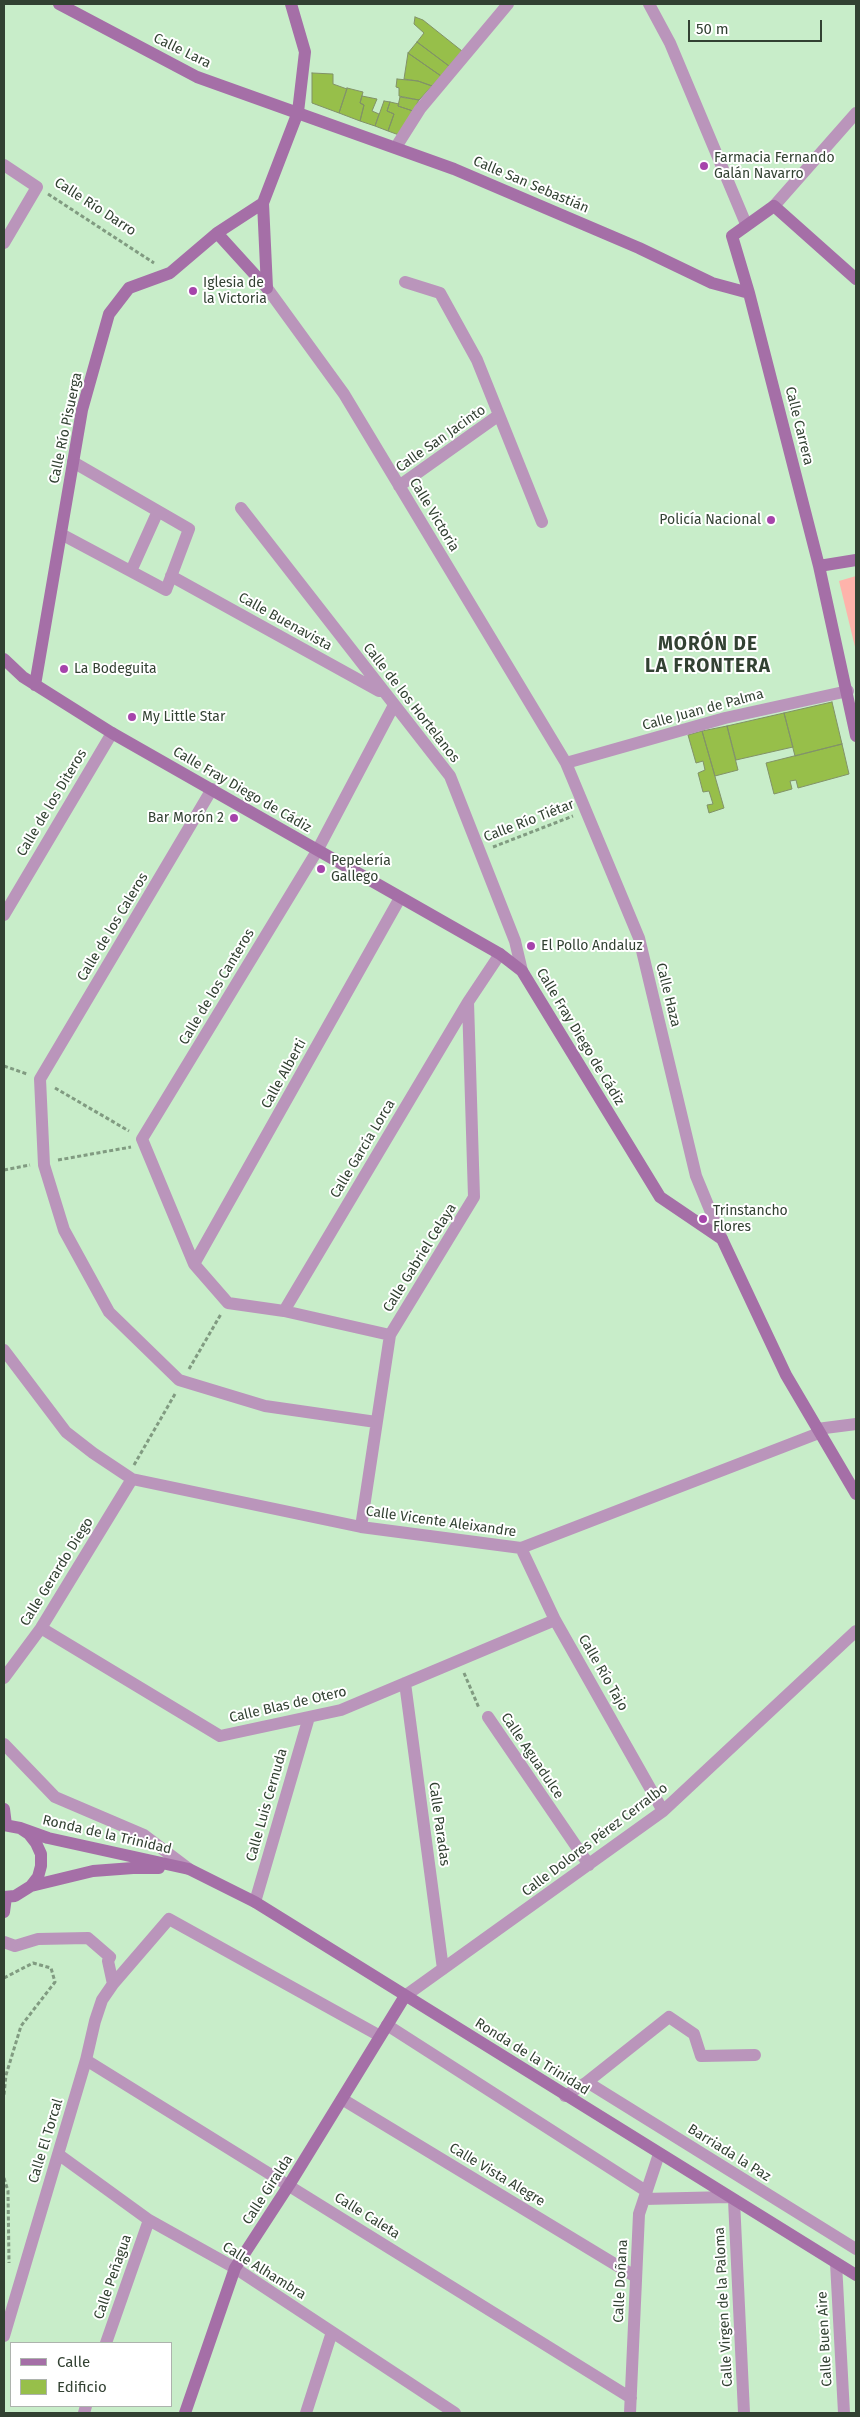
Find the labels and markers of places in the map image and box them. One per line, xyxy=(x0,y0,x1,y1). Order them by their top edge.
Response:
place label: Farmacia Fernando Galán Navarro xyxy=(714,150,835,182)
marker: Farmacia Fernando Galán Navarro xyxy=(698,160,710,172)
place label: Iglesia de la Victoria xyxy=(203,275,267,308)
marker: Iglesia de la Victoria xyxy=(187,285,199,297)
place label: Policía Nacional xyxy=(659,512,761,528)
marker: Policía Nacional xyxy=(765,514,777,526)
place label: La Bodeguita xyxy=(74,661,157,677)
marker: La Bodeguita xyxy=(58,663,70,675)
place label: My Little Star xyxy=(142,709,225,725)
marker: My Little Star xyxy=(126,711,138,723)
place label: Bar Morón 2 xyxy=(148,810,224,826)
marker: Bar Morón 2 xyxy=(228,812,240,824)
place label: Pepelería Gallego xyxy=(331,853,391,886)
marker: Pepelería Gallego xyxy=(315,863,327,875)
place label: El Pollo Andaluz xyxy=(541,938,643,954)
marker: El Pollo Andaluz xyxy=(525,940,537,952)
place label: Trinstancho Flores xyxy=(713,1203,788,1236)
marker: Trinstancho Flores xyxy=(697,1213,709,1225)

